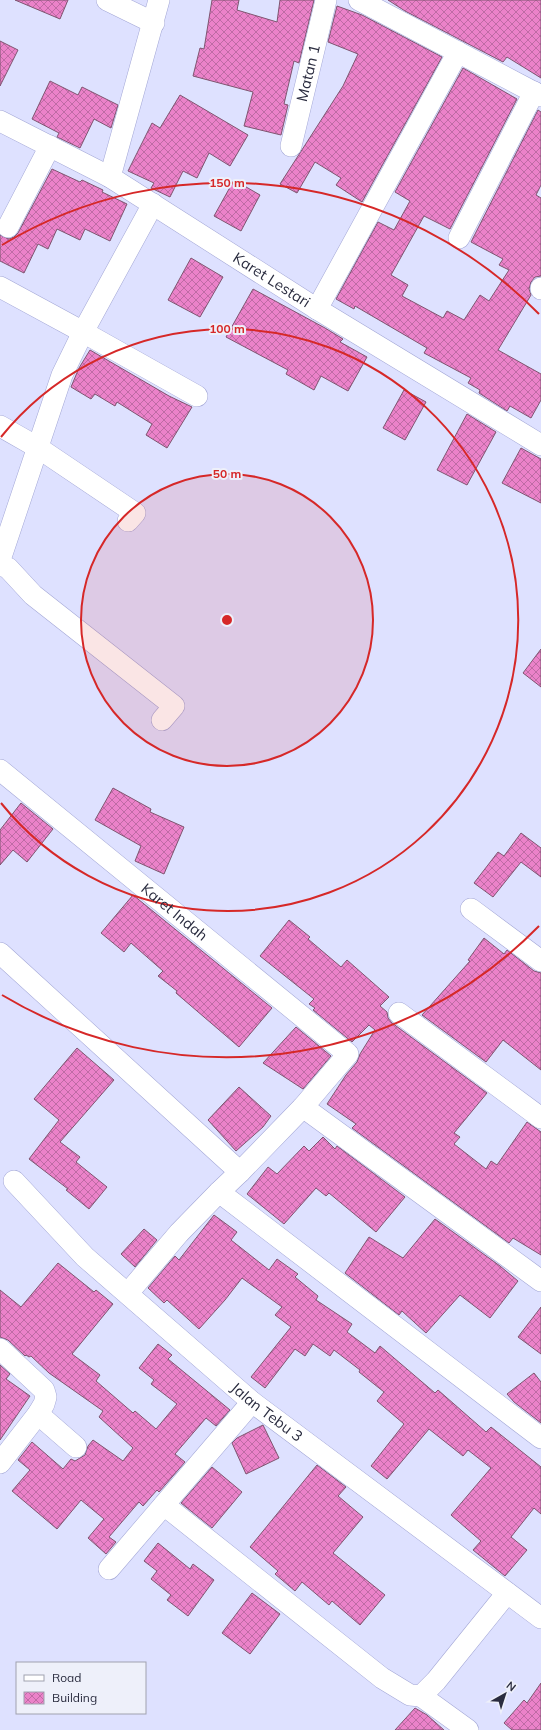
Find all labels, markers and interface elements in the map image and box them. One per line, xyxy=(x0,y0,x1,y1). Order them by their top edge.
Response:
street label: Matan 1 xyxy=(292,43,324,103)
text: 150 m xyxy=(209,175,245,190)
street label: Karet Lestari xyxy=(229,248,314,311)
text: 100 m xyxy=(209,321,245,336)
text: 50 m xyxy=(213,466,241,481)
centre of rings xyxy=(220,613,234,627)
street label: Karet Indah xyxy=(137,879,212,945)
street label: Jalan Tebu 3 xyxy=(227,1378,307,1446)
legend xyxy=(16,1662,146,1714)
text: Road xyxy=(52,1670,81,1685)
north arrow xyxy=(485,1674,525,1714)
text: N xyxy=(504,1678,519,1694)
text: Building xyxy=(52,1690,97,1705)

